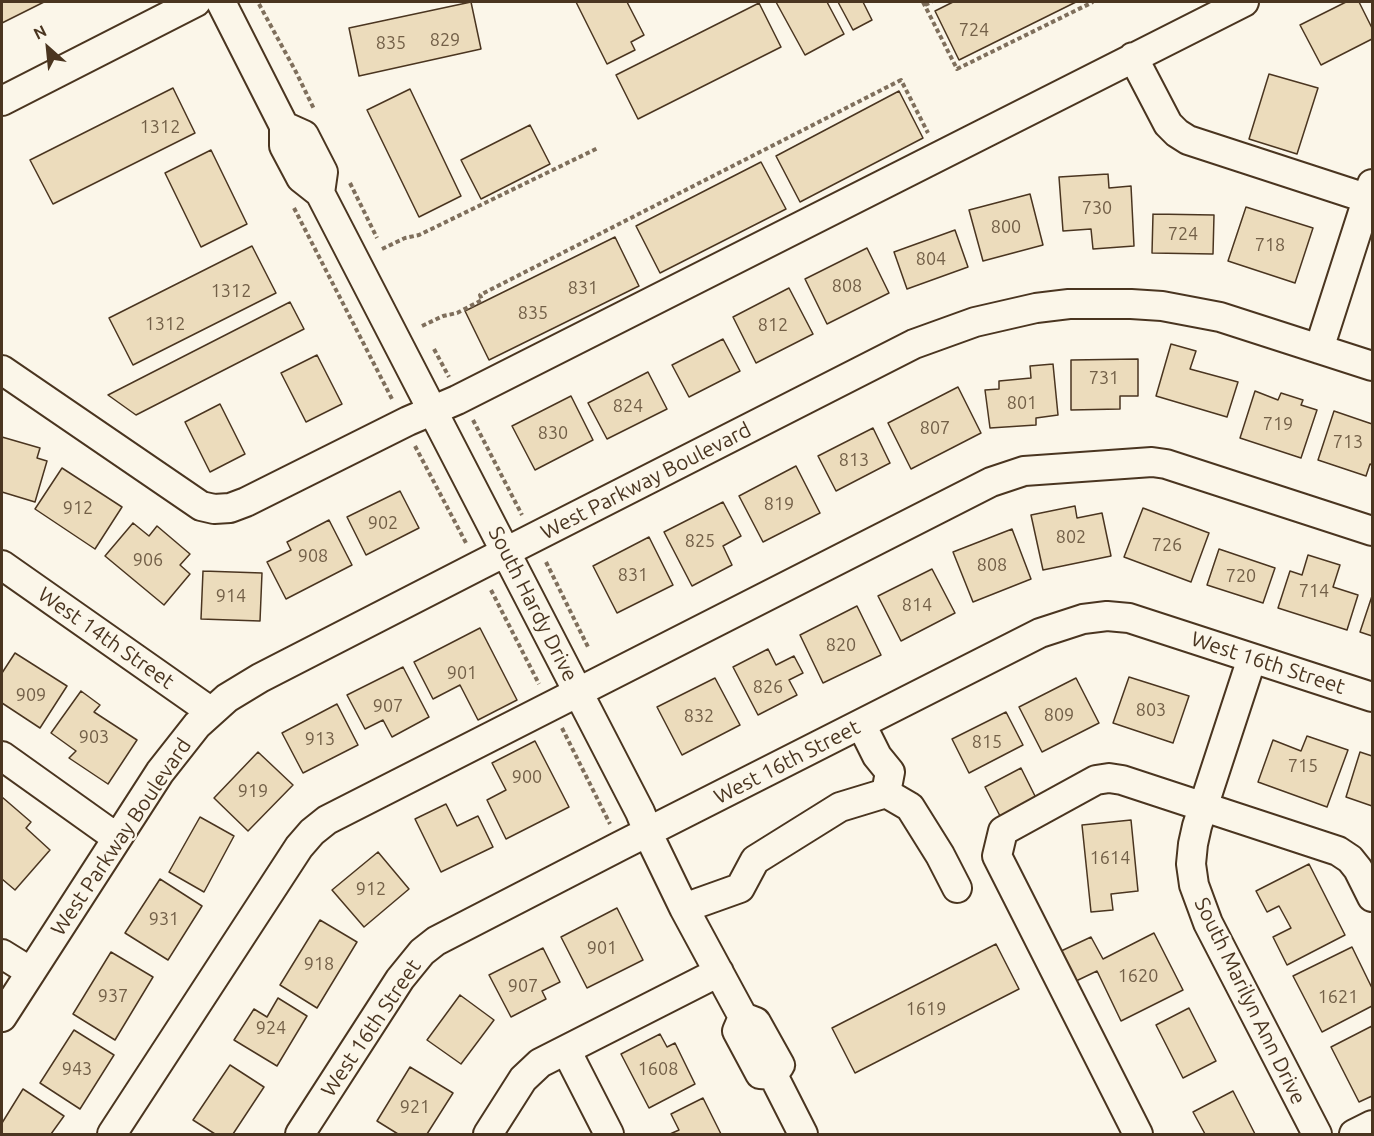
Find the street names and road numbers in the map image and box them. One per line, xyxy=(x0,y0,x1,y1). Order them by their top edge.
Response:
street label: West Parkway Boulevard xyxy=(537,417,755,545)
street label: South Hardy Drive xyxy=(483,522,583,686)
street label: West 14th Street xyxy=(33,582,179,694)
street label: West 16th Street xyxy=(1188,626,1348,700)
street label: West 16th Street xyxy=(710,714,864,810)
street label: West Parkway Boulevard xyxy=(46,734,196,940)
street label: South Marilyn Ann Drive xyxy=(1189,893,1311,1109)
street label: West 16th Street xyxy=(316,955,426,1101)

